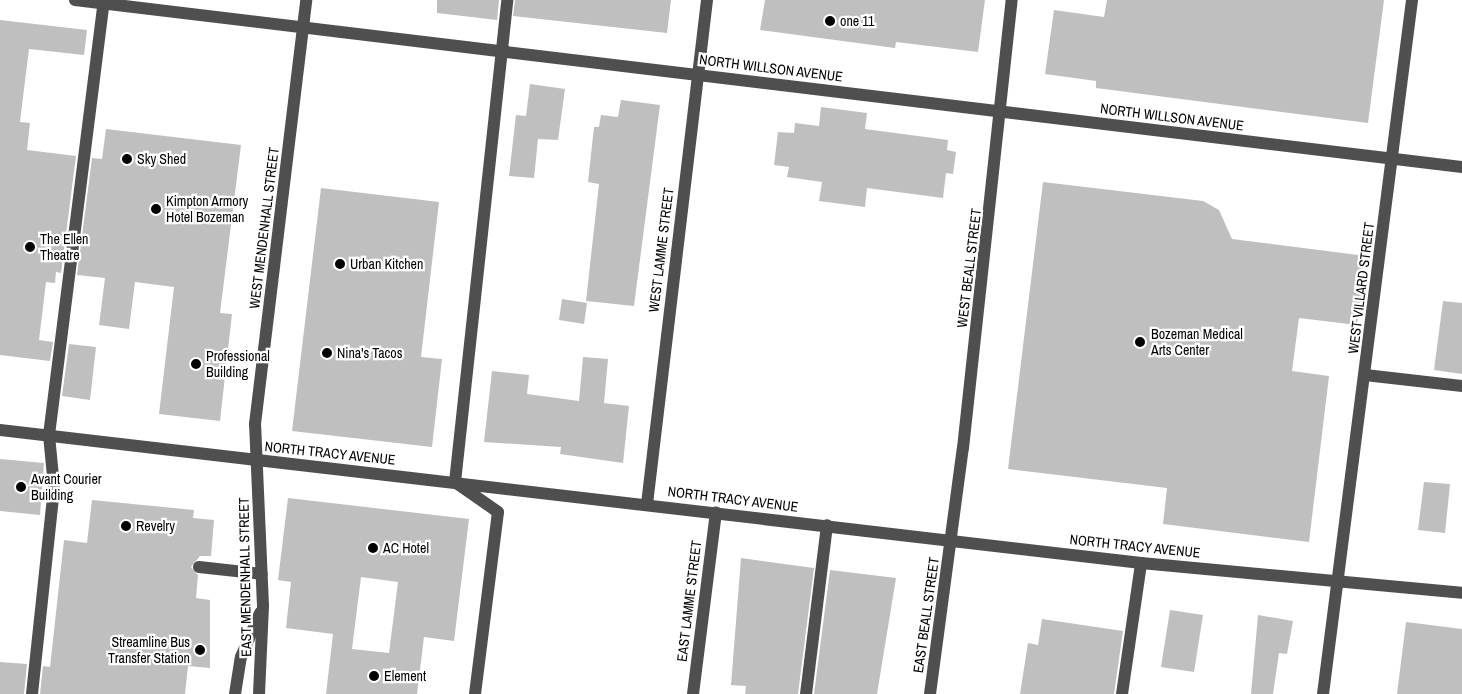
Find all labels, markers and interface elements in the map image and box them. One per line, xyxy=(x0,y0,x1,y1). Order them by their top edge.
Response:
place label: one 11 xyxy=(840,13,874,29)
marker: one 11 xyxy=(824,15,836,27)
street label: NORTH WILLSON AVENUE xyxy=(698,51,844,85)
street label: NORTH WILLSON AVENUE xyxy=(1099,100,1245,134)
street label: WEST MENDENHALL STREET xyxy=(246,146,282,310)
place label: Sky Shed xyxy=(137,151,186,167)
marker: Sky Shed xyxy=(121,153,133,165)
street label: WEST LAMME STREET xyxy=(645,187,677,313)
place label: Kimpton Armory Hotel Bozeman xyxy=(166,193,249,226)
marker: Kimpton Armory Hotel Bozeman xyxy=(150,203,162,215)
street label: WEST BEALL STREET xyxy=(953,207,985,329)
street label: WEST VILLARD STREET xyxy=(1345,221,1377,355)
place label: The Ellen Theatre xyxy=(40,231,88,264)
marker: The Ellen Theatre xyxy=(24,241,36,253)
place label: Urban Kitchen xyxy=(350,256,423,272)
marker: Urban Kitchen xyxy=(334,258,346,270)
place label: Bozeman Medical Arts Center xyxy=(1151,326,1243,358)
marker: Bozeman Medical Arts Center xyxy=(1133,335,1147,349)
place label: Nina's Tacos xyxy=(337,345,403,361)
marker: Nina's Tacos xyxy=(321,347,333,359)
place label: Professional Building xyxy=(206,348,270,381)
marker: Professional Building xyxy=(190,358,202,370)
street label: NORTH TRACY AVENUE xyxy=(263,438,397,468)
place label: Avant Courier Building xyxy=(31,471,102,504)
marker: Avant Courier Building xyxy=(15,481,27,493)
street label: NORTH TRACY AVENUE xyxy=(666,483,800,515)
street label: EAST MENDENHALL STREET xyxy=(235,497,255,657)
place label: Revelry xyxy=(136,518,175,534)
marker: Revelry xyxy=(120,520,132,532)
street label: NORTH TRACY AVENUE xyxy=(1068,531,1202,561)
street label: EAST LAMME STREET xyxy=(673,539,705,663)
place label: AC Hotel xyxy=(383,540,429,556)
marker: AC Hotel xyxy=(367,542,379,554)
street label: EAST BEALL STREET xyxy=(910,556,942,674)
place label: Streamline Bus Transfer Station xyxy=(108,634,190,666)
marker: Streamline Bus Transfer Station xyxy=(194,644,206,656)
place label: Element xyxy=(384,668,426,684)
marker: Element xyxy=(368,670,380,682)

